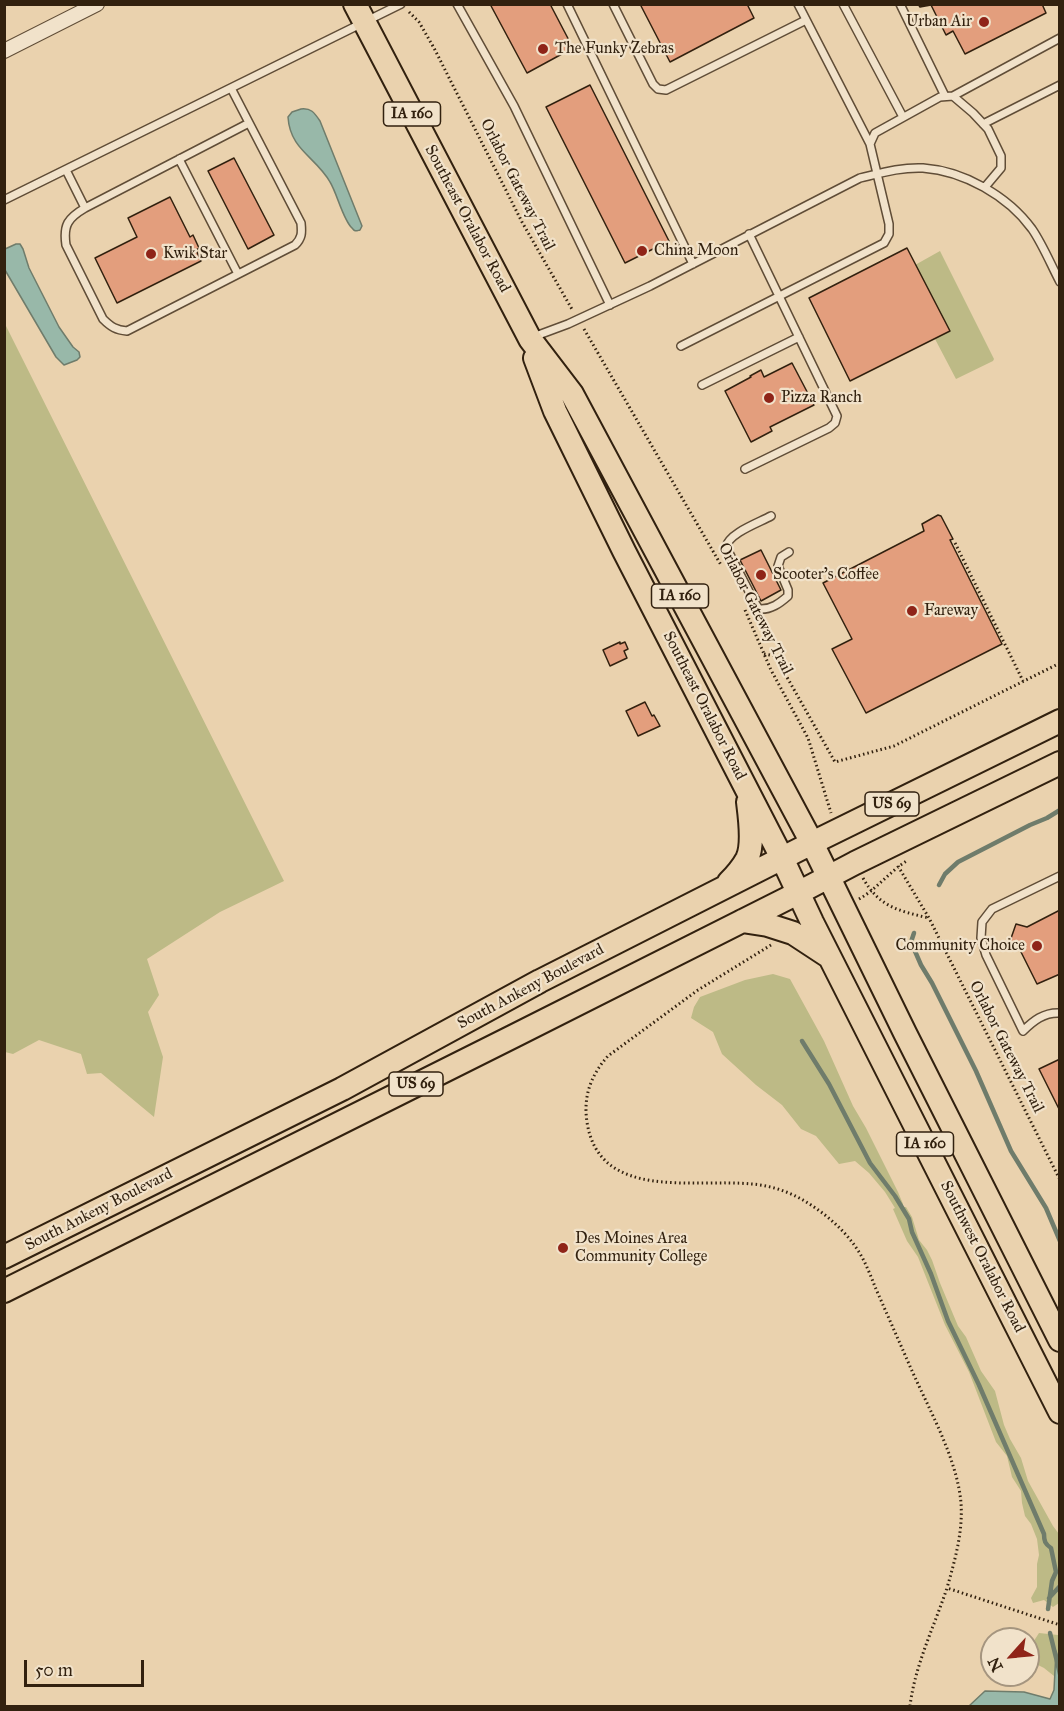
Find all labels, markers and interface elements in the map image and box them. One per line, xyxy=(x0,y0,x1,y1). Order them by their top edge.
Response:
place label: Urban Air xyxy=(906,12,972,32)
marker: Urban Air xyxy=(977,15,991,29)
place label: The Funky Zebras xyxy=(555,39,674,59)
marker: The Funky Zebras xyxy=(536,42,550,56)
road number: IA 160 xyxy=(384,102,440,126)
street label: Orlabor Gateway Trail xyxy=(475,116,559,254)
street label: Southeast Oralabor Road xyxy=(420,142,514,296)
place label: China Moon xyxy=(654,241,738,261)
place label: Kwik Star xyxy=(163,244,227,264)
marker: China Moon xyxy=(635,244,649,258)
marker: Kwik Star xyxy=(144,247,158,261)
place label: Pizza Ranch xyxy=(781,388,862,408)
marker: Pizza Ranch xyxy=(762,391,776,405)
street label: Orlabor Gateway Trail xyxy=(713,540,797,678)
place label: Scooter's Coffee xyxy=(773,565,879,585)
marker: Scooter's Coffee xyxy=(754,568,768,582)
road number: IA 160 xyxy=(652,584,708,608)
place label: Fareway xyxy=(924,601,978,621)
marker: Fareway xyxy=(905,604,919,618)
street label: Southeast Oralabor Road xyxy=(658,628,750,784)
road number: US 69 xyxy=(865,792,919,816)
place label: Community Choice xyxy=(895,936,1025,956)
marker: Community Choice xyxy=(1030,939,1044,953)
street label: South Ankeny Boulevard xyxy=(454,940,608,1034)
street label: Orlabor Gateway Trail xyxy=(964,978,1048,1116)
road number: US 69 xyxy=(389,1072,443,1096)
road number: IA 160 xyxy=(896,1132,954,1156)
street label: South Ankeny Boulevard xyxy=(22,1164,176,1256)
street label: Southwest Oralabor Road xyxy=(935,1178,1029,1336)
place label: Des Moines Area Community College xyxy=(575,1229,707,1267)
marker: Des Moines Area Community College xyxy=(556,1241,570,1255)
north arrow xyxy=(980,1627,1040,1687)
scale bar xyxy=(27,1648,147,1686)
text: N xyxy=(984,1654,1007,1675)
text: 50 m xyxy=(35,1659,73,1681)

